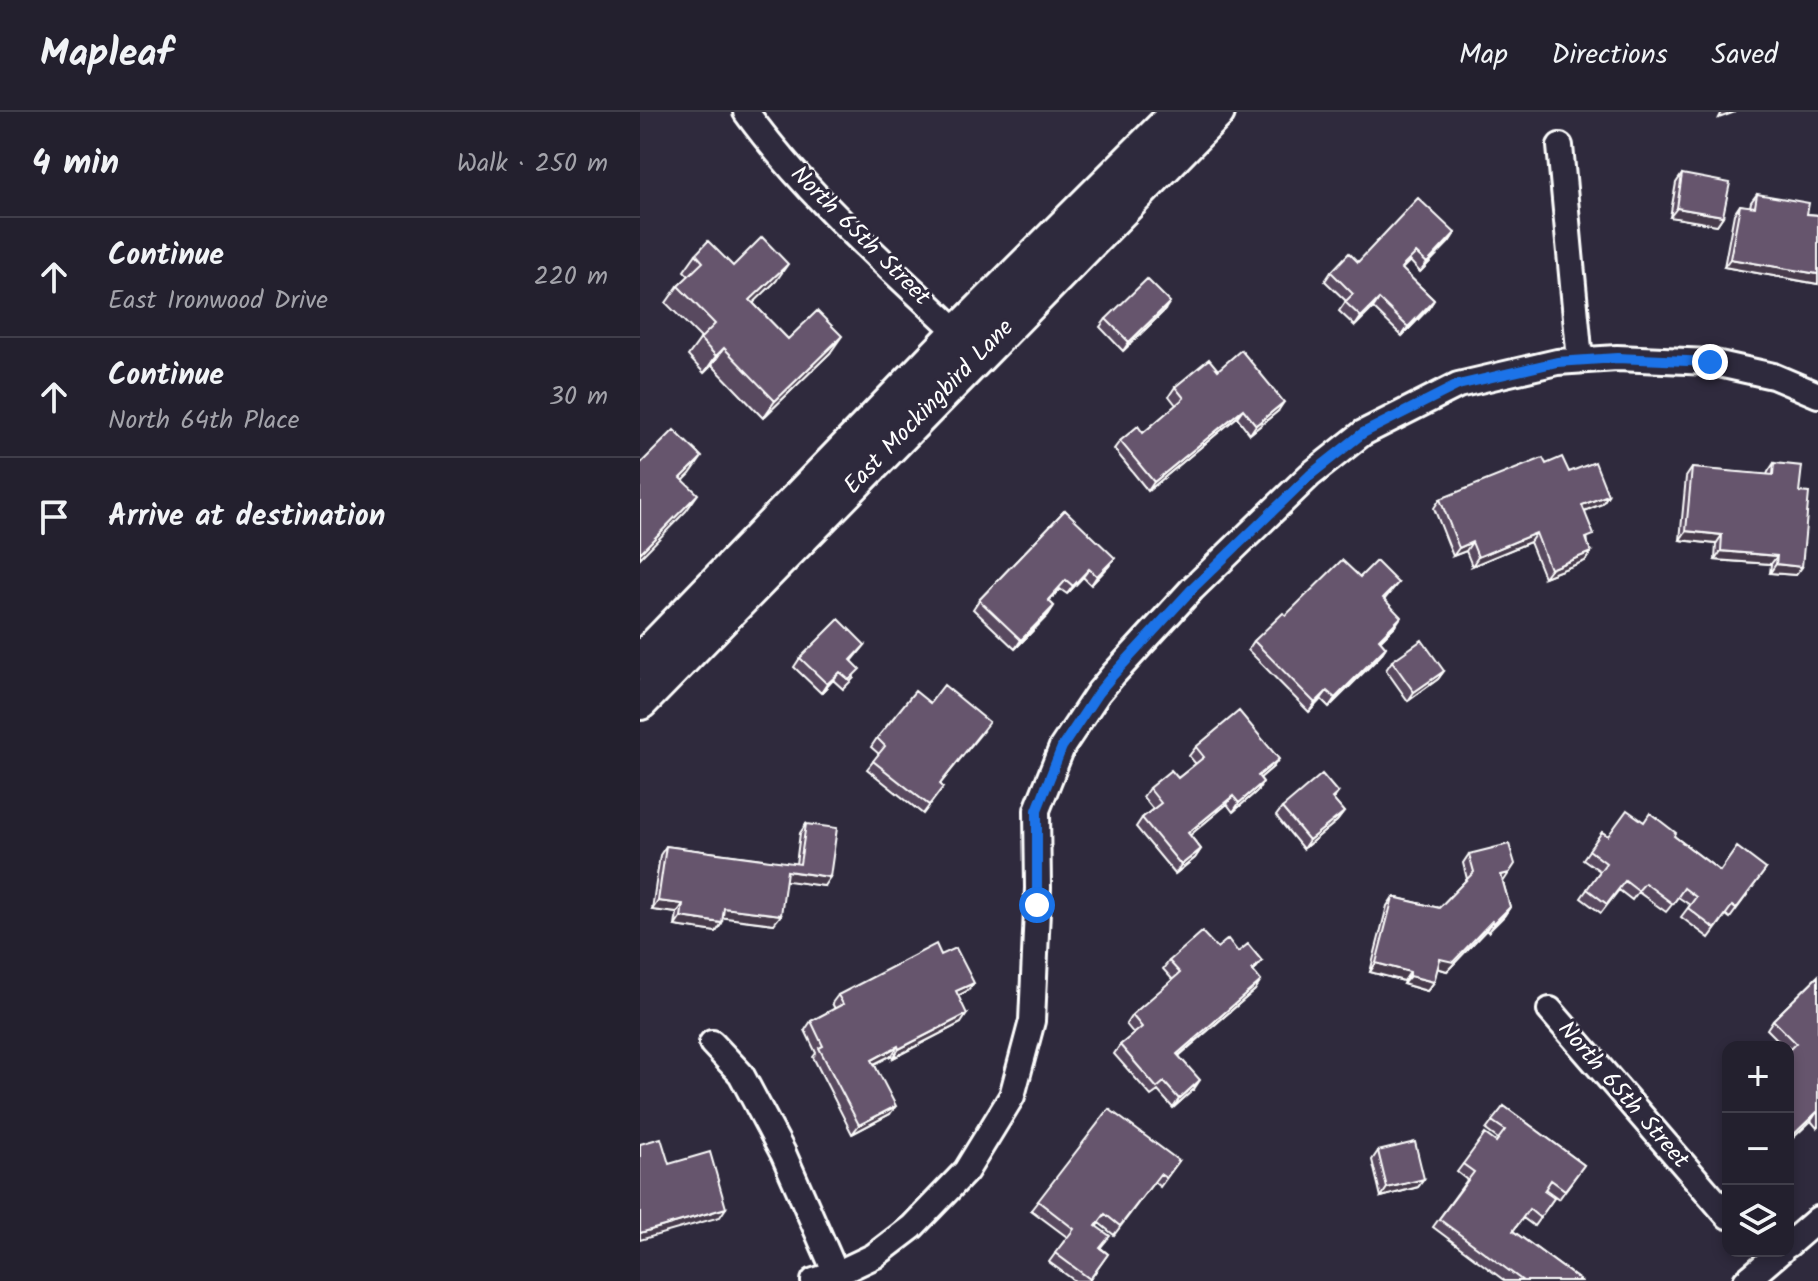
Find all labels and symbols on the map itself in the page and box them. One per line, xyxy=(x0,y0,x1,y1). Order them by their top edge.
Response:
street label: North 65th Street xyxy=(781,157,940,316)
street label: East Mockingbird Lane xyxy=(834,310,1024,504)
route end xyxy=(1692,344,1728,380)
route start xyxy=(1019,887,1055,923)
street label: North 65th Street xyxy=(1547,1012,1699,1178)

